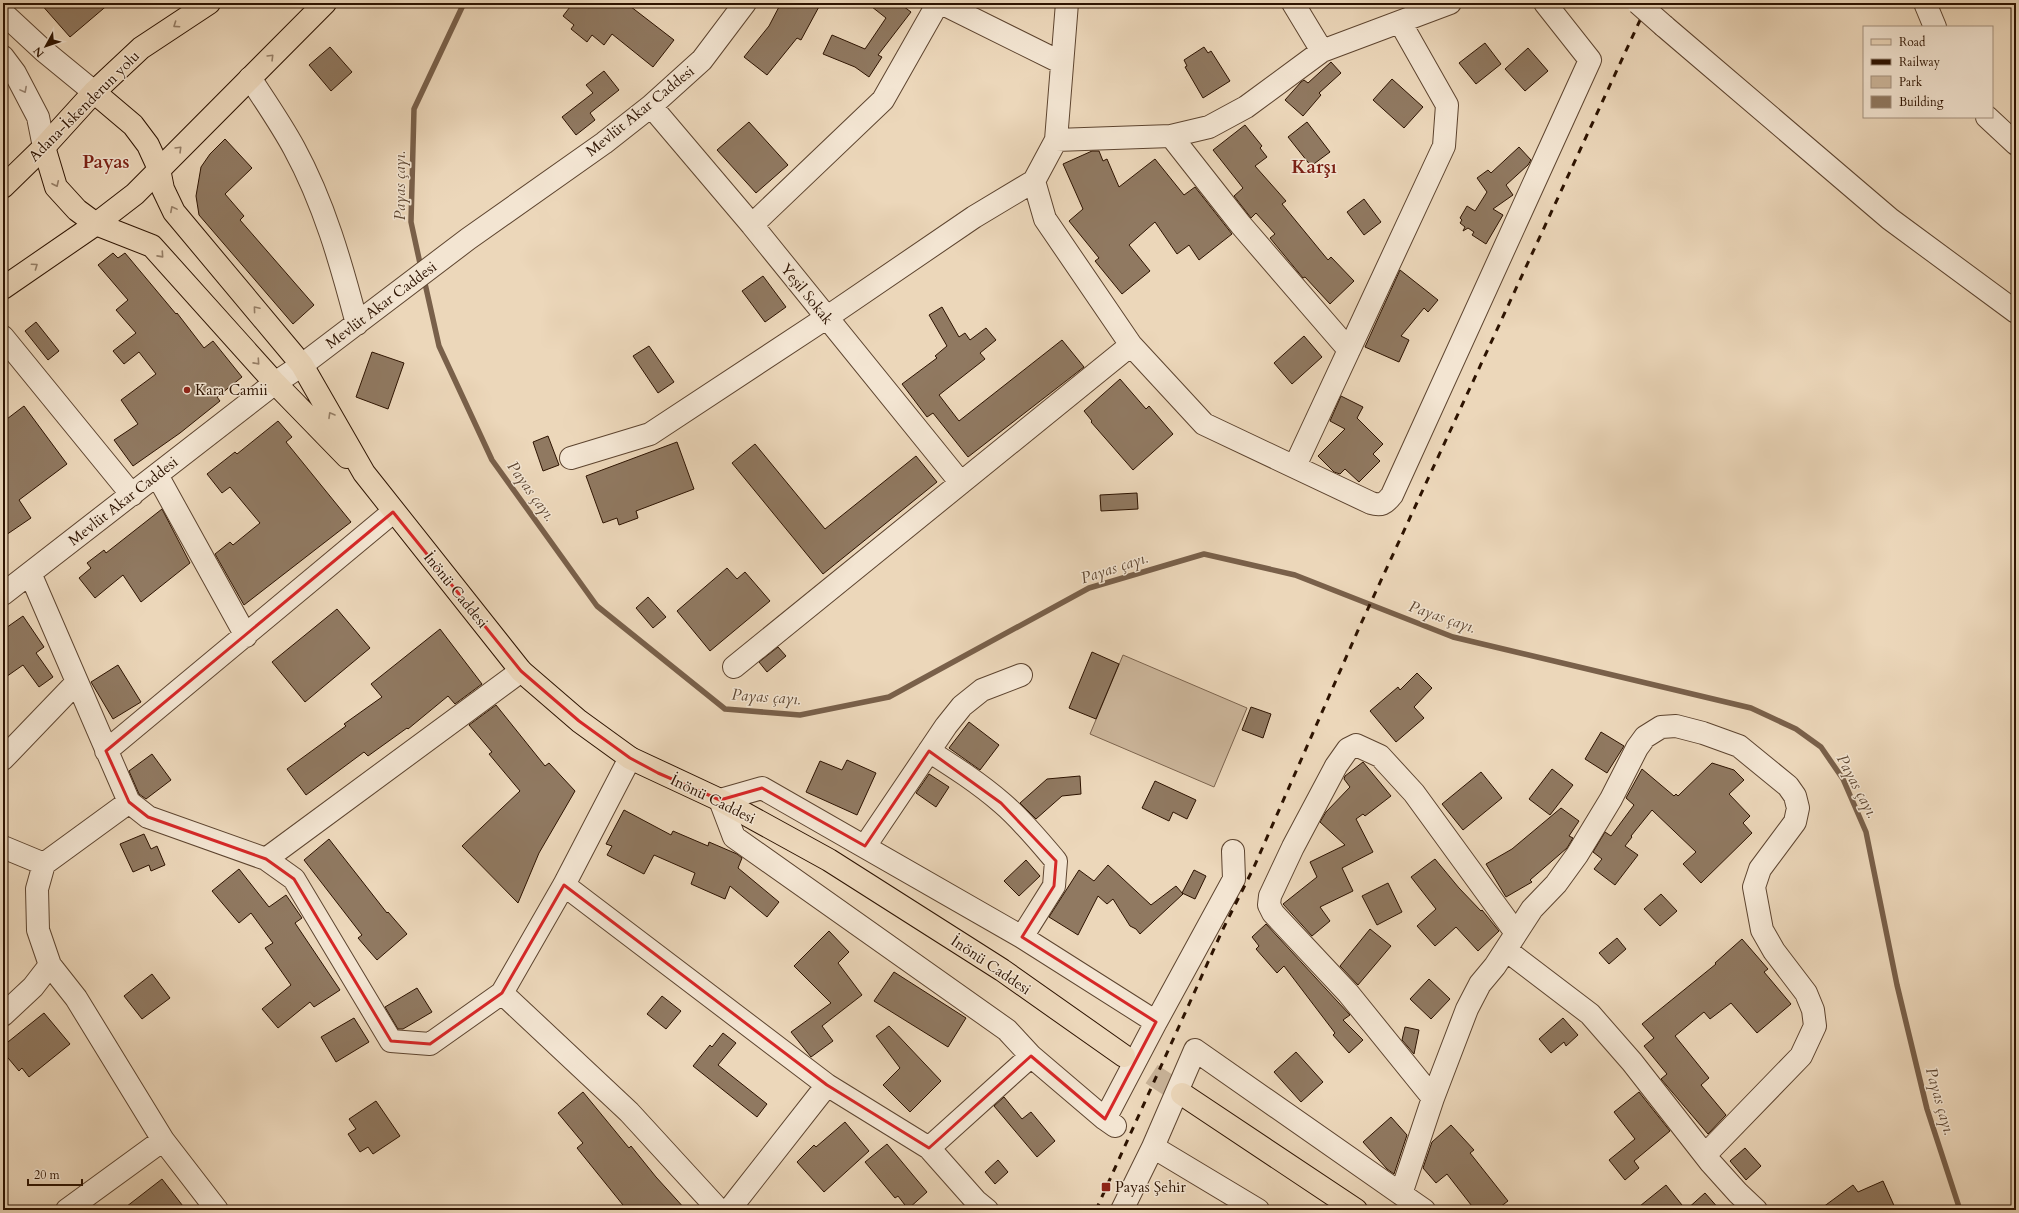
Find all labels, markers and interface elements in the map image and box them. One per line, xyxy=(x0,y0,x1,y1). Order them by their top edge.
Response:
one-way arrow xyxy=(174,20,181,27)
north arrow xyxy=(26,26,66,66)
legend xyxy=(1863,26,1993,118)
text: Road xyxy=(1899,34,1926,50)
text: N xyxy=(30,43,48,61)
street label: Adana-İskenderun yolu xyxy=(24,46,144,166)
one-way arrow xyxy=(266,54,274,62)
text: Railway xyxy=(1899,54,1941,70)
street label: Mevlüt Akar Caddesi xyxy=(582,61,698,161)
text: Park xyxy=(1899,74,1923,90)
one-way arrow xyxy=(19,86,27,93)
text: Building xyxy=(1899,94,1944,110)
one-way arrow xyxy=(174,146,182,154)
district label: Payas xyxy=(82,149,130,175)
water label: Payas çayı. xyxy=(389,151,411,220)
district label: Karşı xyxy=(1291,154,1337,180)
one-way arrow xyxy=(51,180,59,187)
one-way arrow xyxy=(170,206,178,213)
one-way arrow xyxy=(156,250,163,258)
street label: Mevlüt Akar Caddesi xyxy=(321,257,441,353)
street label: Yeşil Sokak xyxy=(776,259,838,329)
one-way arrow xyxy=(31,263,38,271)
one-way arrow xyxy=(253,307,260,314)
one-way arrow xyxy=(252,357,260,365)
place label: Kara Camii xyxy=(195,380,268,400)
marker: Kara Camii xyxy=(182,385,192,395)
one-way arrow xyxy=(328,412,335,419)
street label: Mevlüt Akar Caddesi xyxy=(64,452,182,550)
water label: Payas çayı. xyxy=(502,457,560,526)
water label: Payas çayı. xyxy=(1078,547,1150,589)
street label: İnönü Caddesi xyxy=(419,548,493,632)
water label: Payas çayı. xyxy=(1406,595,1478,639)
water label: Payas çayı. xyxy=(731,684,801,710)
water label: Payas çayı. xyxy=(1831,750,1883,822)
street label: İnönü Caddesi xyxy=(667,770,759,828)
street label: İnönü Caddesi xyxy=(947,931,1035,999)
water label: Payas çayı. xyxy=(1920,1065,1960,1137)
scale bar xyxy=(28,1161,82,1187)
text: 20 m xyxy=(34,1167,61,1183)
place label: Payas Şehi̇r xyxy=(1115,1177,1187,1197)
marker: Payas Şehi̇r xyxy=(1100,1181,1112,1193)

